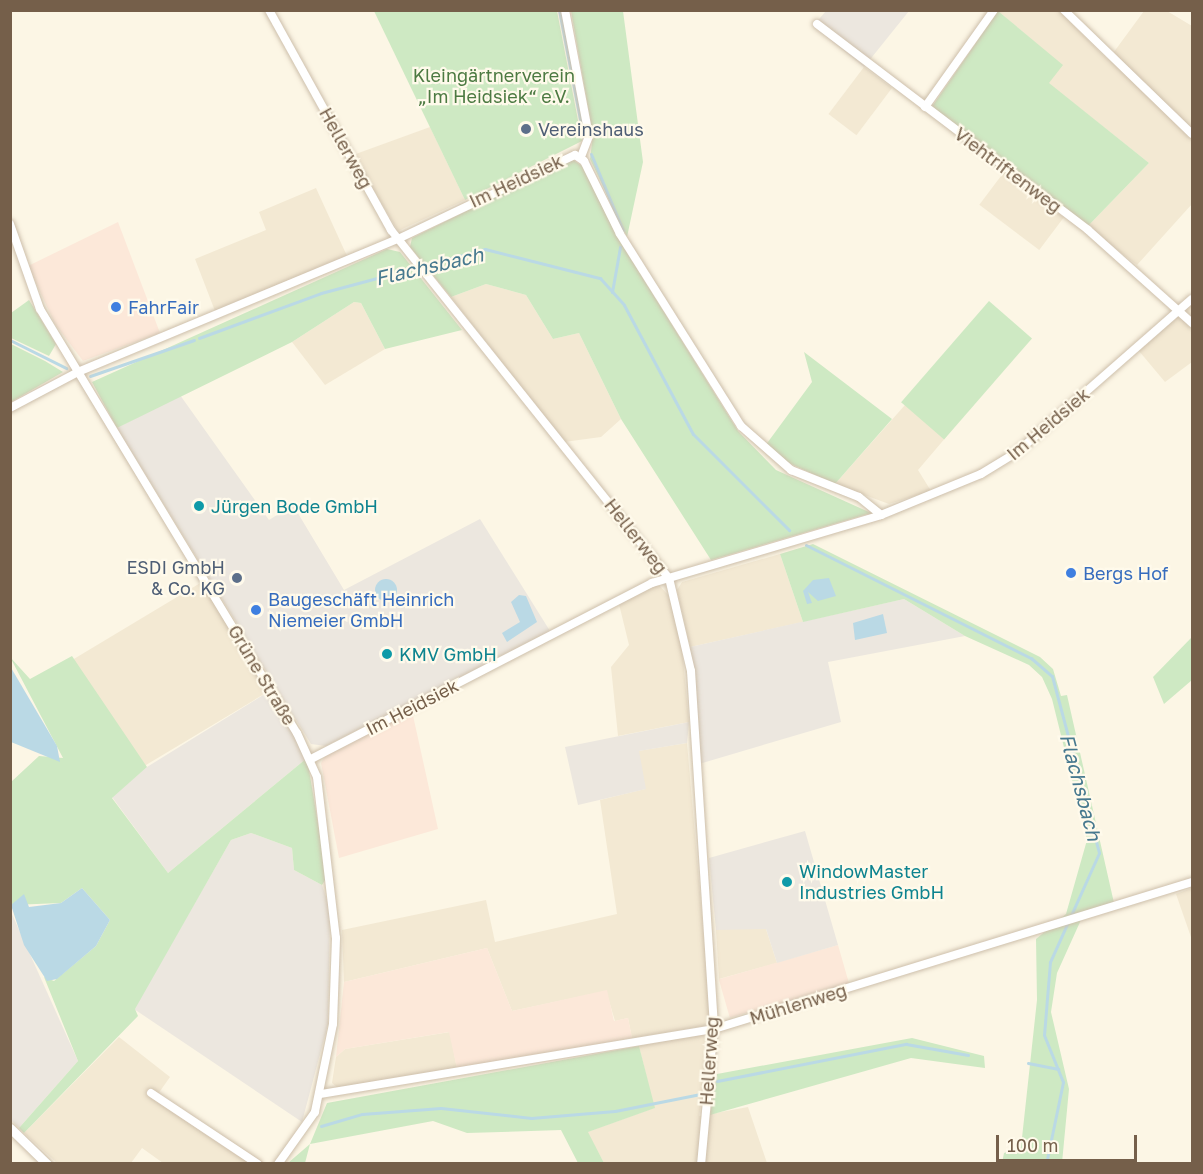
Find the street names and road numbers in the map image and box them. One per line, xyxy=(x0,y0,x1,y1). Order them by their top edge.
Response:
street label: Hellerweg xyxy=(315,104,377,192)
street label: Viehtriftenweg xyxy=(950,123,1066,217)
street label: Im Heidsiek xyxy=(466,150,566,212)
street label: Im Heidsiek xyxy=(1002,383,1094,465)
street label: Hellerweg xyxy=(600,494,672,578)
street label: Grüne Straße xyxy=(224,621,300,729)
street label: Im Heidsiek xyxy=(362,674,462,740)
street label: Mühlenweg xyxy=(747,979,849,1029)
street label: Hellerweg xyxy=(695,1016,723,1106)

